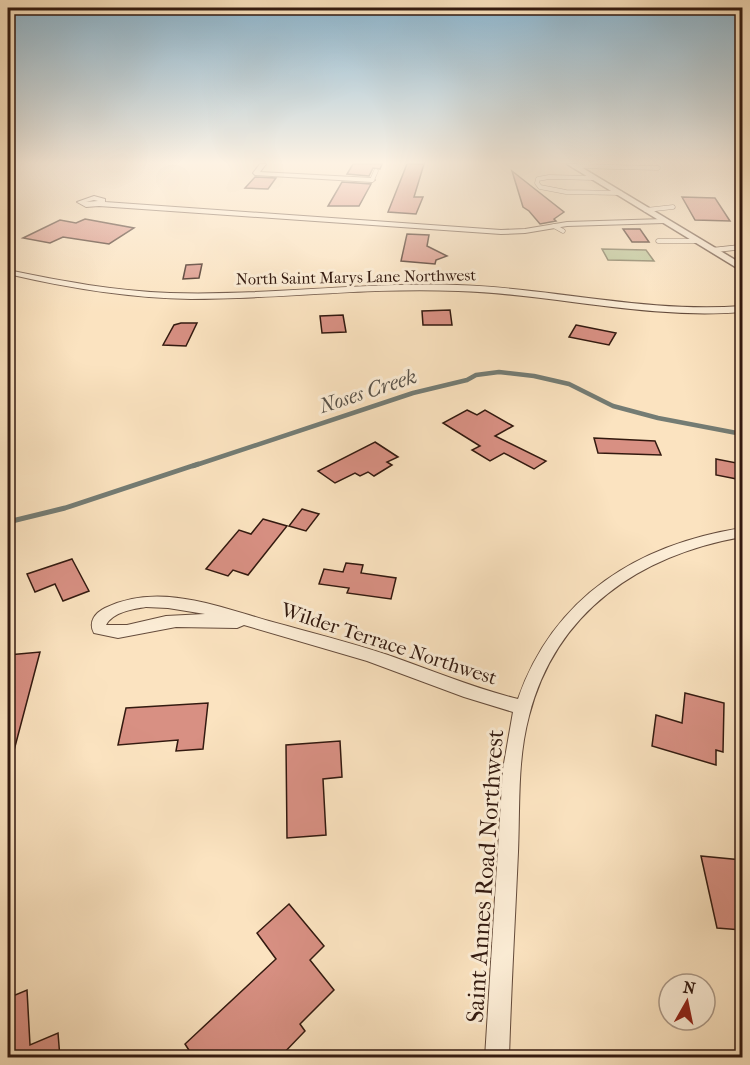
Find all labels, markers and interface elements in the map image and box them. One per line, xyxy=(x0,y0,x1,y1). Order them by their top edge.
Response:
street label: North Saint Marys Lane Northwest xyxy=(236,265,476,289)
water label: Noses Creek xyxy=(315,364,420,418)
street label: Wilder Terrace Northwest xyxy=(277,598,500,690)
street label: Saint Annes Road Northwest xyxy=(461,728,509,1024)
north arrow xyxy=(657,972,717,1032)
text: N xyxy=(682,977,698,998)

